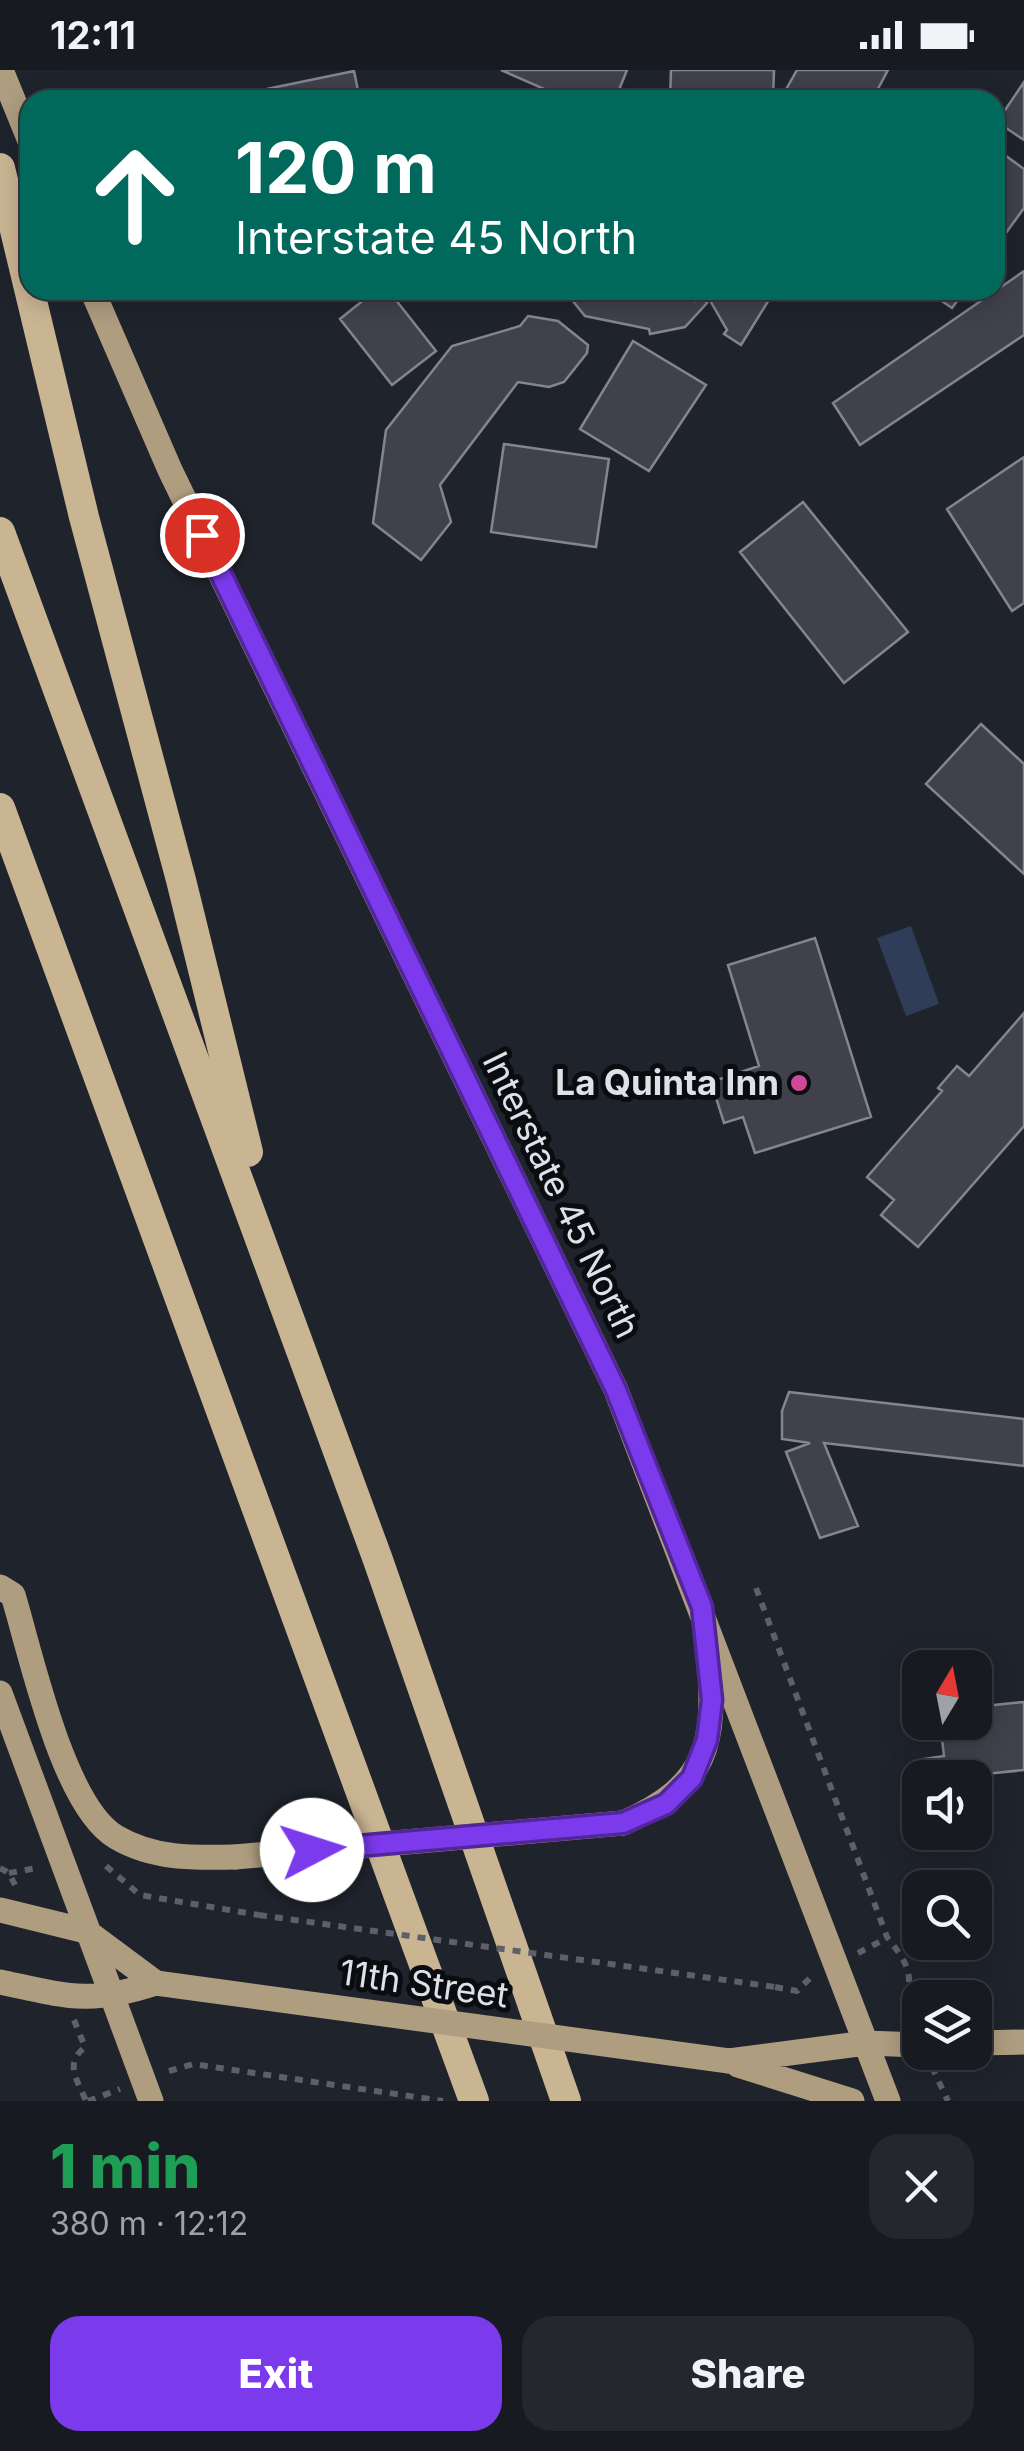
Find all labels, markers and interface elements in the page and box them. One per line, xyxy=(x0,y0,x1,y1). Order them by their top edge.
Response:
text: 12:11 xyxy=(50,12,136,58)
text: 120 m xyxy=(235,125,437,210)
icon: ahead xyxy=(70,130,200,260)
text: Interstate 45 North xyxy=(235,210,637,265)
pin xyxy=(160,493,245,578)
icon: arrive xyxy=(175,508,230,563)
street label: Interstate 45 North xyxy=(474,1045,649,1344)
place label: La Quinta Inn xyxy=(555,1061,779,1103)
marker: La Quinta Inn xyxy=(788,1072,810,1094)
north arrow xyxy=(902,1650,992,1740)
map controls xyxy=(902,1650,992,2070)
button: sound xyxy=(902,1760,992,1850)
position arrow xyxy=(260,1798,364,1902)
button: search xyxy=(902,1870,992,1960)
street label: 11th Street xyxy=(337,1950,511,2016)
button: layers xyxy=(902,1980,992,2070)
text: 1 min xyxy=(50,2130,200,2202)
button: close xyxy=(869,2134,974,2239)
text: 380 m · 12:12 xyxy=(50,2204,248,2243)
button: Exit xyxy=(50,2316,502,2431)
button: Share xyxy=(522,2316,974,2431)

